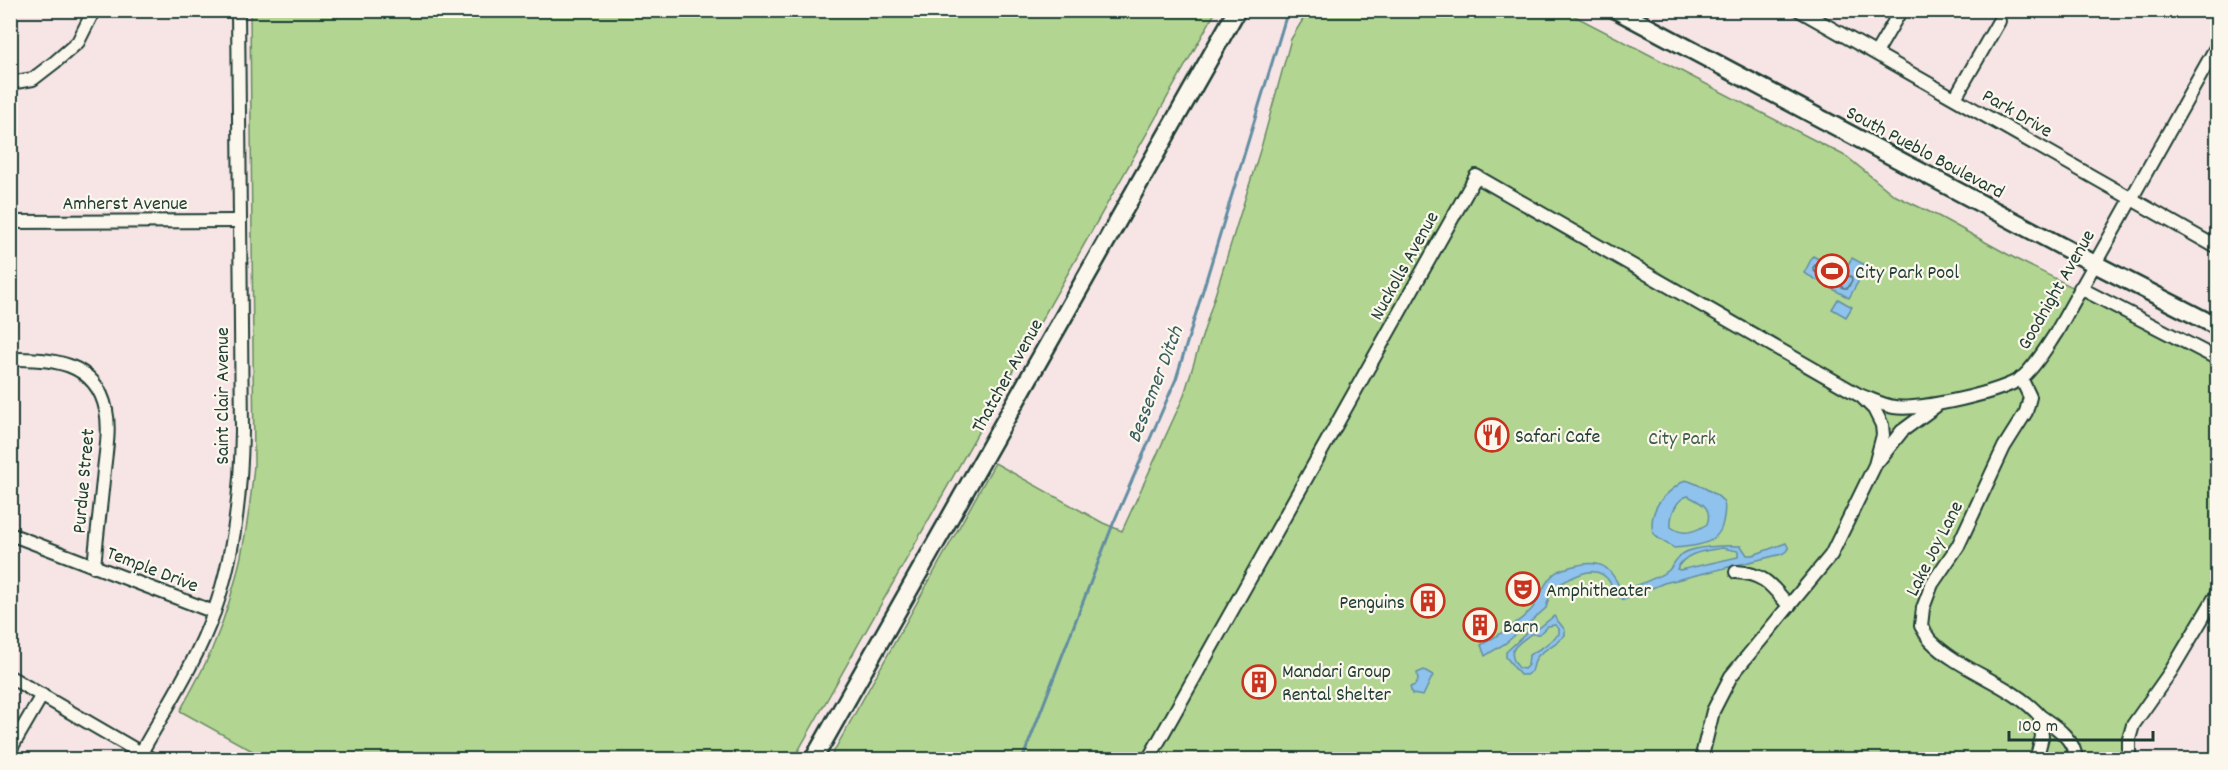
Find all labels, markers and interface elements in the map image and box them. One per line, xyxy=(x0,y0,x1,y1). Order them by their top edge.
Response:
street label: Park Drive xyxy=(1976,83,2057,146)
street label: South Pueblo Boulevard xyxy=(1840,100,2009,207)
street label: Amherst Avenue xyxy=(62,191,188,219)
street label: Nuckolls Avenue xyxy=(1364,207,1447,326)
street label: Goodnight Avenue xyxy=(2012,225,2104,356)
sports icon: City Park Pool xyxy=(1814,253,1850,289)
place label: City Park Pool xyxy=(1855,260,1959,288)
street label: Thatcher Avenue xyxy=(966,314,1052,439)
water label: Bessemer Ditch xyxy=(1121,321,1193,448)
street label: Saint Clair Avenue xyxy=(210,327,238,465)
restaurant icon: Safari Cafe xyxy=(1474,417,1510,453)
place label: Safari Cafe xyxy=(1515,424,1601,452)
park label: City Park xyxy=(1648,426,1716,454)
street label: Purdue Street xyxy=(66,428,104,535)
street label: Lake Joy Lane xyxy=(1900,497,1972,602)
street label: Temple Drive xyxy=(102,540,202,601)
theatre icon: Amphitheater xyxy=(1505,571,1541,607)
place label: Amphitheater xyxy=(1546,578,1652,606)
building icon: Penguins xyxy=(1410,583,1446,619)
place label: Penguins xyxy=(1339,590,1405,618)
building icon: Barn xyxy=(1462,607,1498,643)
place label: Barn xyxy=(1503,614,1539,642)
place label: Mandari Group Rental Shelter xyxy=(1282,659,1392,710)
building icon: Mandari Group Rental Shelter xyxy=(1241,664,1277,700)
scale bar xyxy=(2009,704,2153,742)
text: 100 m xyxy=(2018,715,2058,740)

